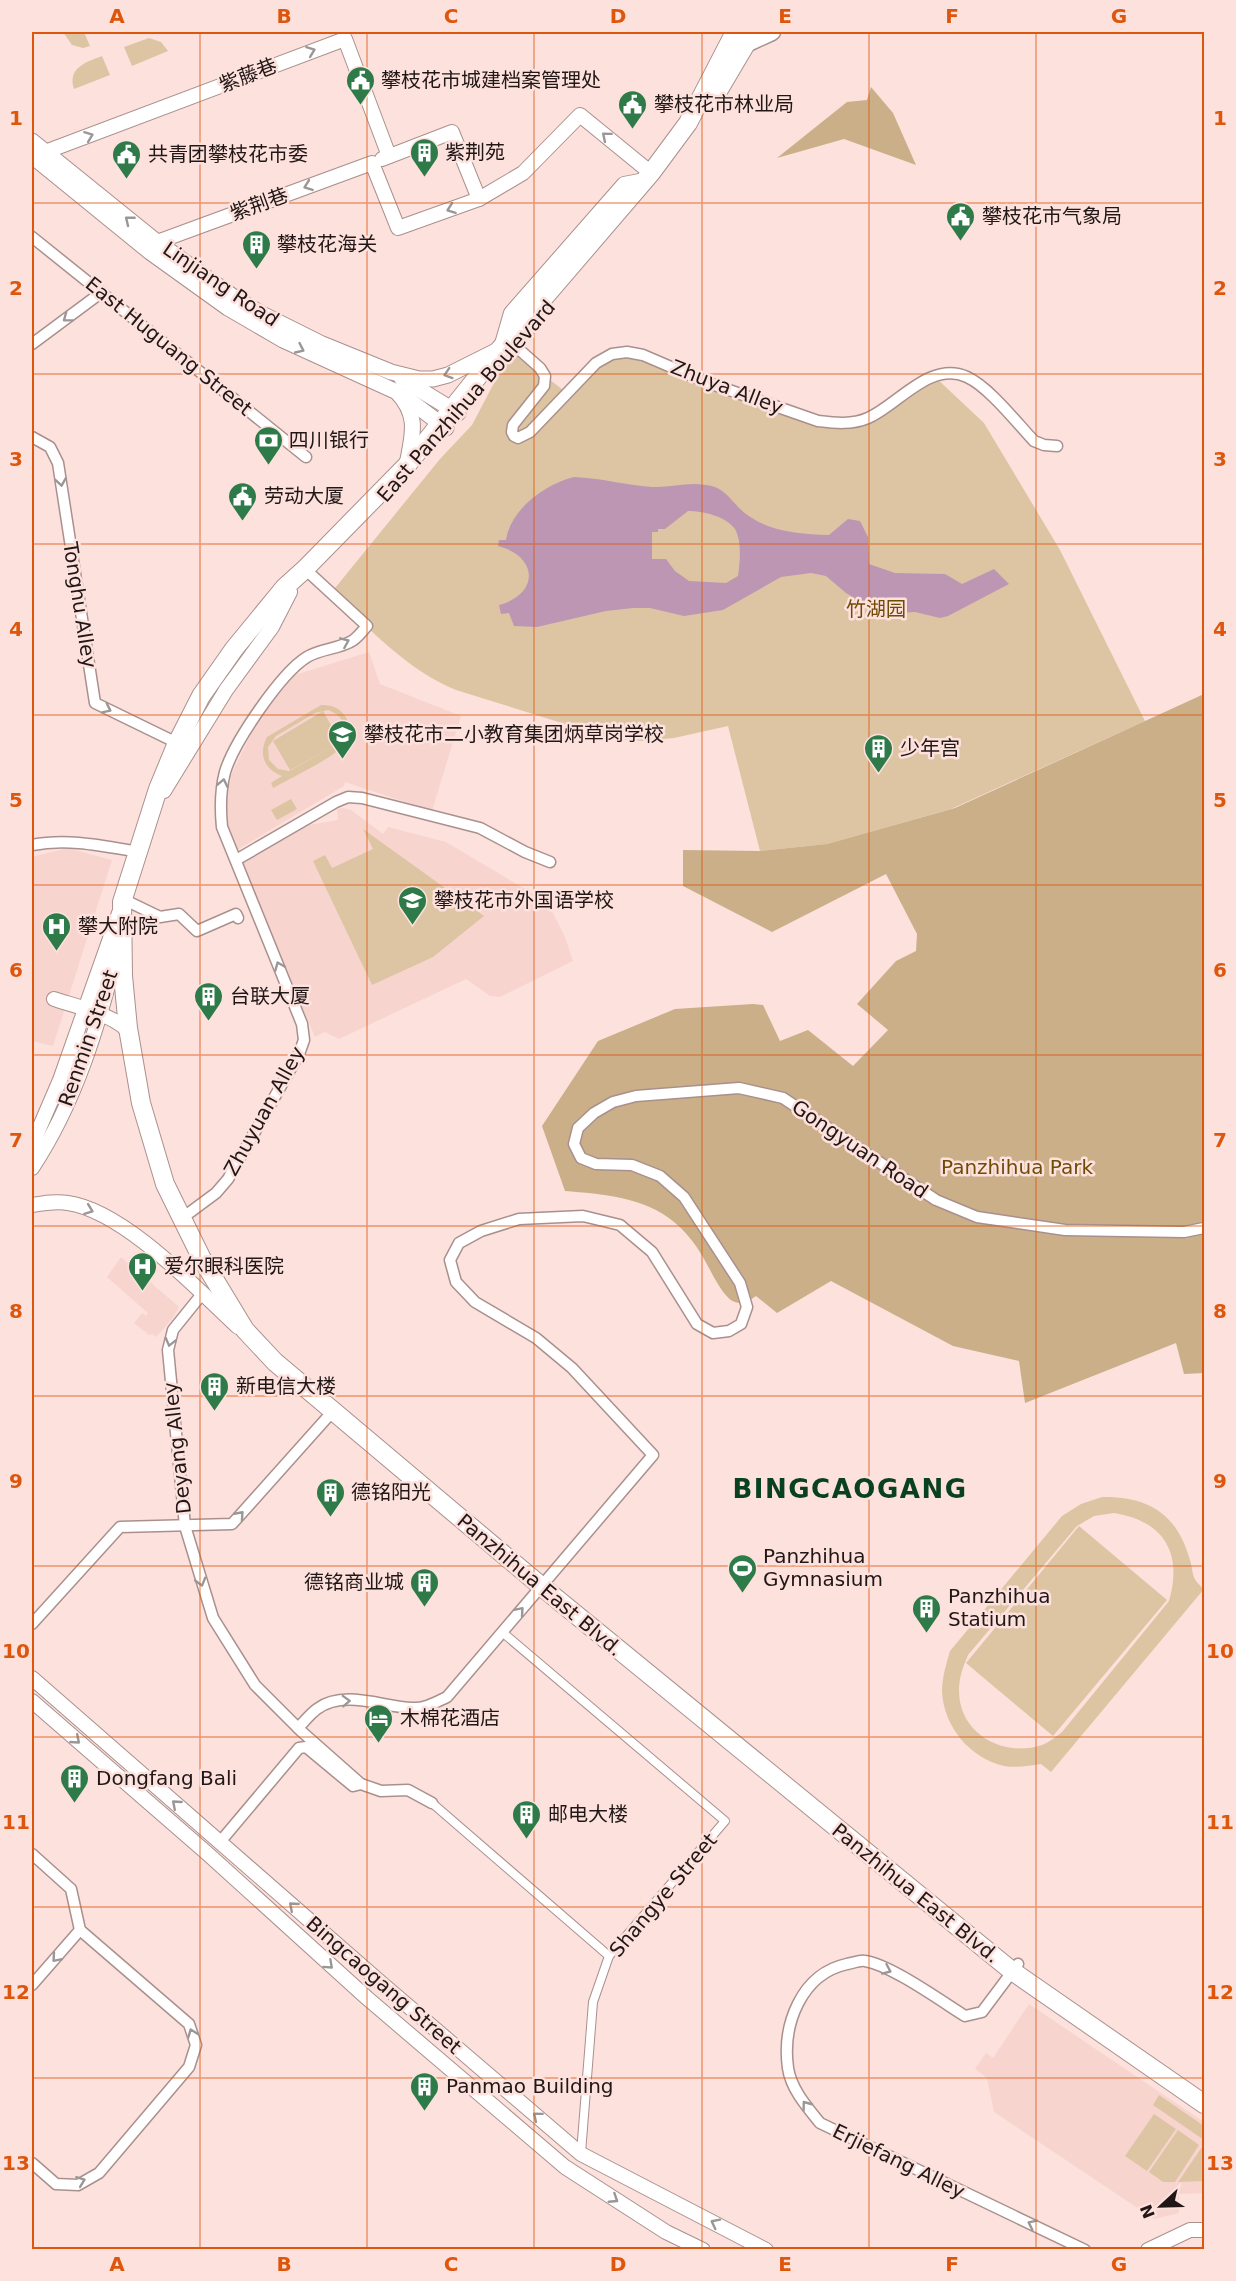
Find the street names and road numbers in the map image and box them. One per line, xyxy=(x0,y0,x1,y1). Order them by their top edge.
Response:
street label: 紫藤巷 xyxy=(216,53,280,97)
street label: 紫荆巷 xyxy=(227,182,291,226)
street label: Linjiang Road xyxy=(158,236,284,332)
street label: East Huguang Street xyxy=(81,271,257,421)
street label: East Panzhihua Boulevard xyxy=(372,295,560,507)
street label: Zhuya Alley xyxy=(667,355,787,419)
street label: Tonghu Alley xyxy=(58,539,102,670)
street label: Renmin Street xyxy=(53,966,123,1109)
street label: Zhuyuan Alley xyxy=(219,1042,309,1180)
street label: Gongyuan Road xyxy=(787,1095,933,1203)
street label: Deyang Alley xyxy=(158,1381,196,1515)
street label: Panzhihua East Blvd. xyxy=(452,1509,628,1661)
street label: Panzhihua East Blvd. xyxy=(827,1818,1005,1968)
street label: Shangye Street xyxy=(604,1828,722,1962)
street label: Bingcaogang Street xyxy=(302,1911,467,2059)
street label: Erjiefang Alley xyxy=(829,2119,969,2203)

